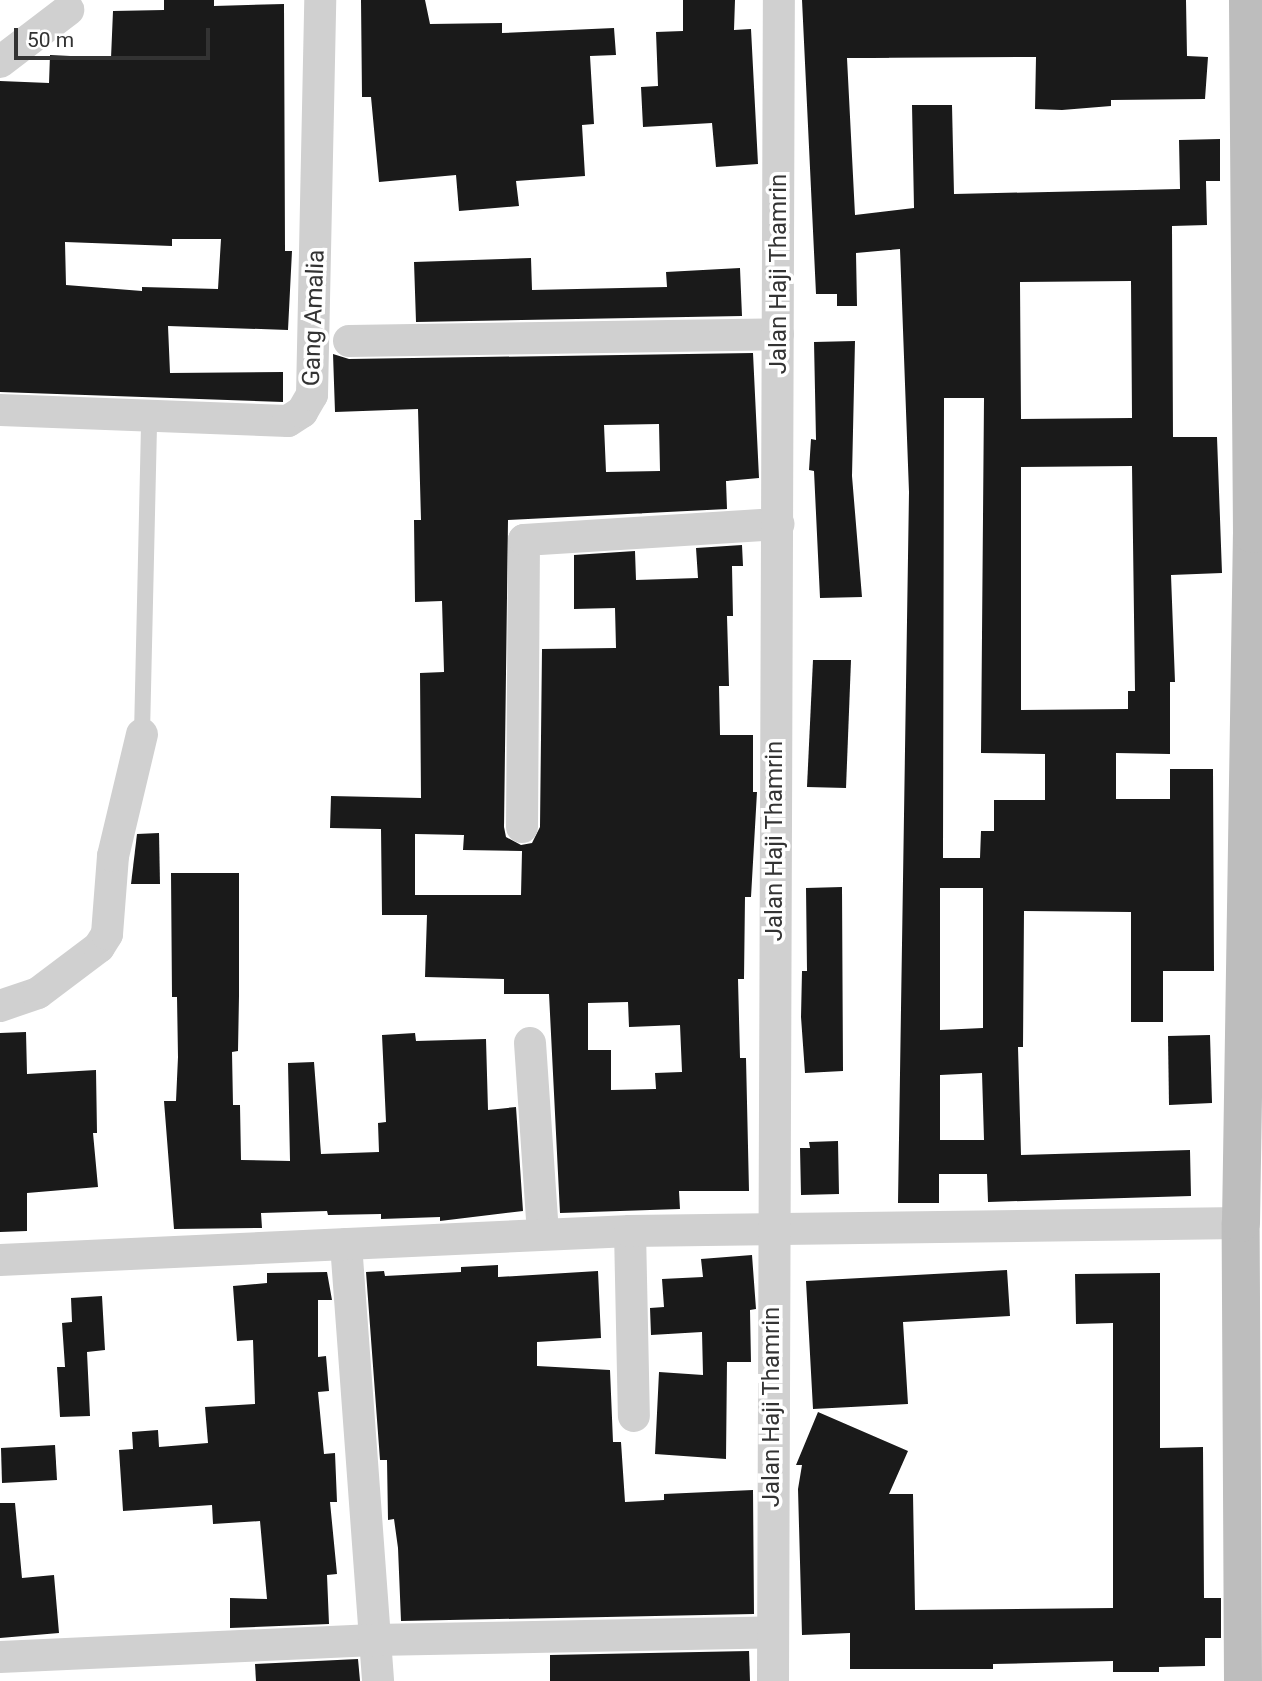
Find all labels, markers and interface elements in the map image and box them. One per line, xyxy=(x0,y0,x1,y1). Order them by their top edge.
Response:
scale bar xyxy=(18,14,214,58)
text: 50 m xyxy=(27,28,74,52)
street label: Jalan Haji Thamrin xyxy=(765,174,793,374)
street label: Gang Amalia xyxy=(297,249,331,387)
street label: Jalan Haji Thamrin xyxy=(761,741,789,941)
street label: Jalan Haji Thamrin xyxy=(758,1307,786,1507)

